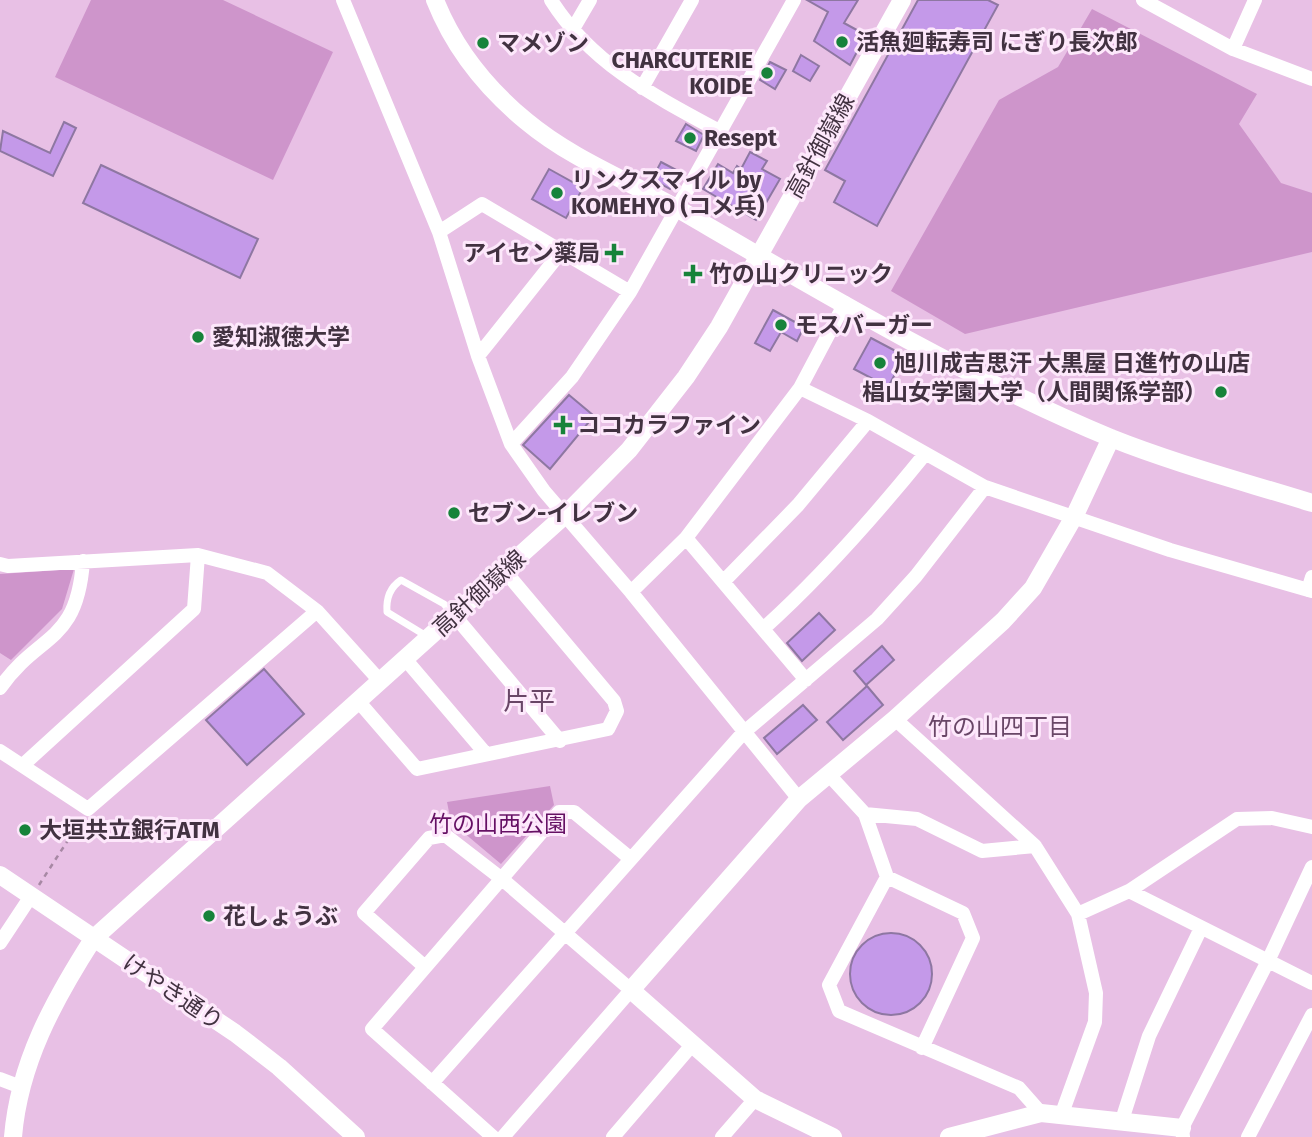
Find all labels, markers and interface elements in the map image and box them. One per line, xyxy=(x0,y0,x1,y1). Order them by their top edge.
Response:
place label: 活魚廻転寿司 にぎり長次郎 xyxy=(856,28,1137,56)
place label: マメゾン xyxy=(497,29,589,57)
marker: 活魚廻転寿司 にぎり長次郎 xyxy=(834,34,850,50)
marker: マメゾン xyxy=(475,35,491,51)
place label: CHARCUTERIE KOIDE xyxy=(611,46,753,100)
marker: CHARCUTERIE KOIDE xyxy=(759,65,775,81)
street label: 高針御嶽線 xyxy=(780,89,860,203)
place label: Resept xyxy=(704,124,778,152)
marker: Resept xyxy=(682,130,698,146)
place label: リンクスマイル by KOMEHYO (コメ兵) xyxy=(571,166,765,220)
marker: リンクスマイル by KOMEHYO (コメ兵) xyxy=(549,185,565,201)
place label: アイセン薬局 xyxy=(463,239,600,267)
marker: アイセン薬局 xyxy=(606,245,622,261)
place label: 竹の山クリニック xyxy=(709,260,893,288)
marker: 竹の山クリニック xyxy=(683,264,703,284)
place label: モスバーガー xyxy=(795,311,933,339)
marker: モスバーガー xyxy=(773,317,789,333)
place label: 愛知淑徳大学 xyxy=(212,323,350,351)
marker: 愛知淑徳大学 xyxy=(190,329,206,345)
place label: 旭川成吉思汗 大黒屋 日進竹の山店 xyxy=(894,349,1250,377)
marker: 旭川成吉思汗 大黒屋 日進竹の山店 xyxy=(872,355,888,371)
place label: 椙山女学園大学（人間関係学部） xyxy=(862,378,1207,406)
marker: 椙山女学園大学（人間関係学部） xyxy=(1213,384,1229,400)
place label: ココカラファイン xyxy=(577,411,761,439)
marker: ココカラファイン xyxy=(555,417,571,433)
place label: セブン-イレブン xyxy=(468,499,638,527)
marker: セブン-イレブン xyxy=(446,505,462,521)
street label: 高針御嶽線 xyxy=(427,544,531,642)
district label: 片平 xyxy=(503,686,555,717)
district label: 竹の山四丁目 xyxy=(928,713,1072,741)
park label: 竹の山西公園 xyxy=(429,810,567,838)
place label: 大垣共立銀行ATM xyxy=(39,816,219,844)
marker: 大垣共立銀行ATM xyxy=(17,822,33,838)
place label: 花しょうぶ xyxy=(223,902,338,930)
marker: 花しょうぶ xyxy=(201,908,217,924)
street label: けやき通り xyxy=(118,948,228,1036)

